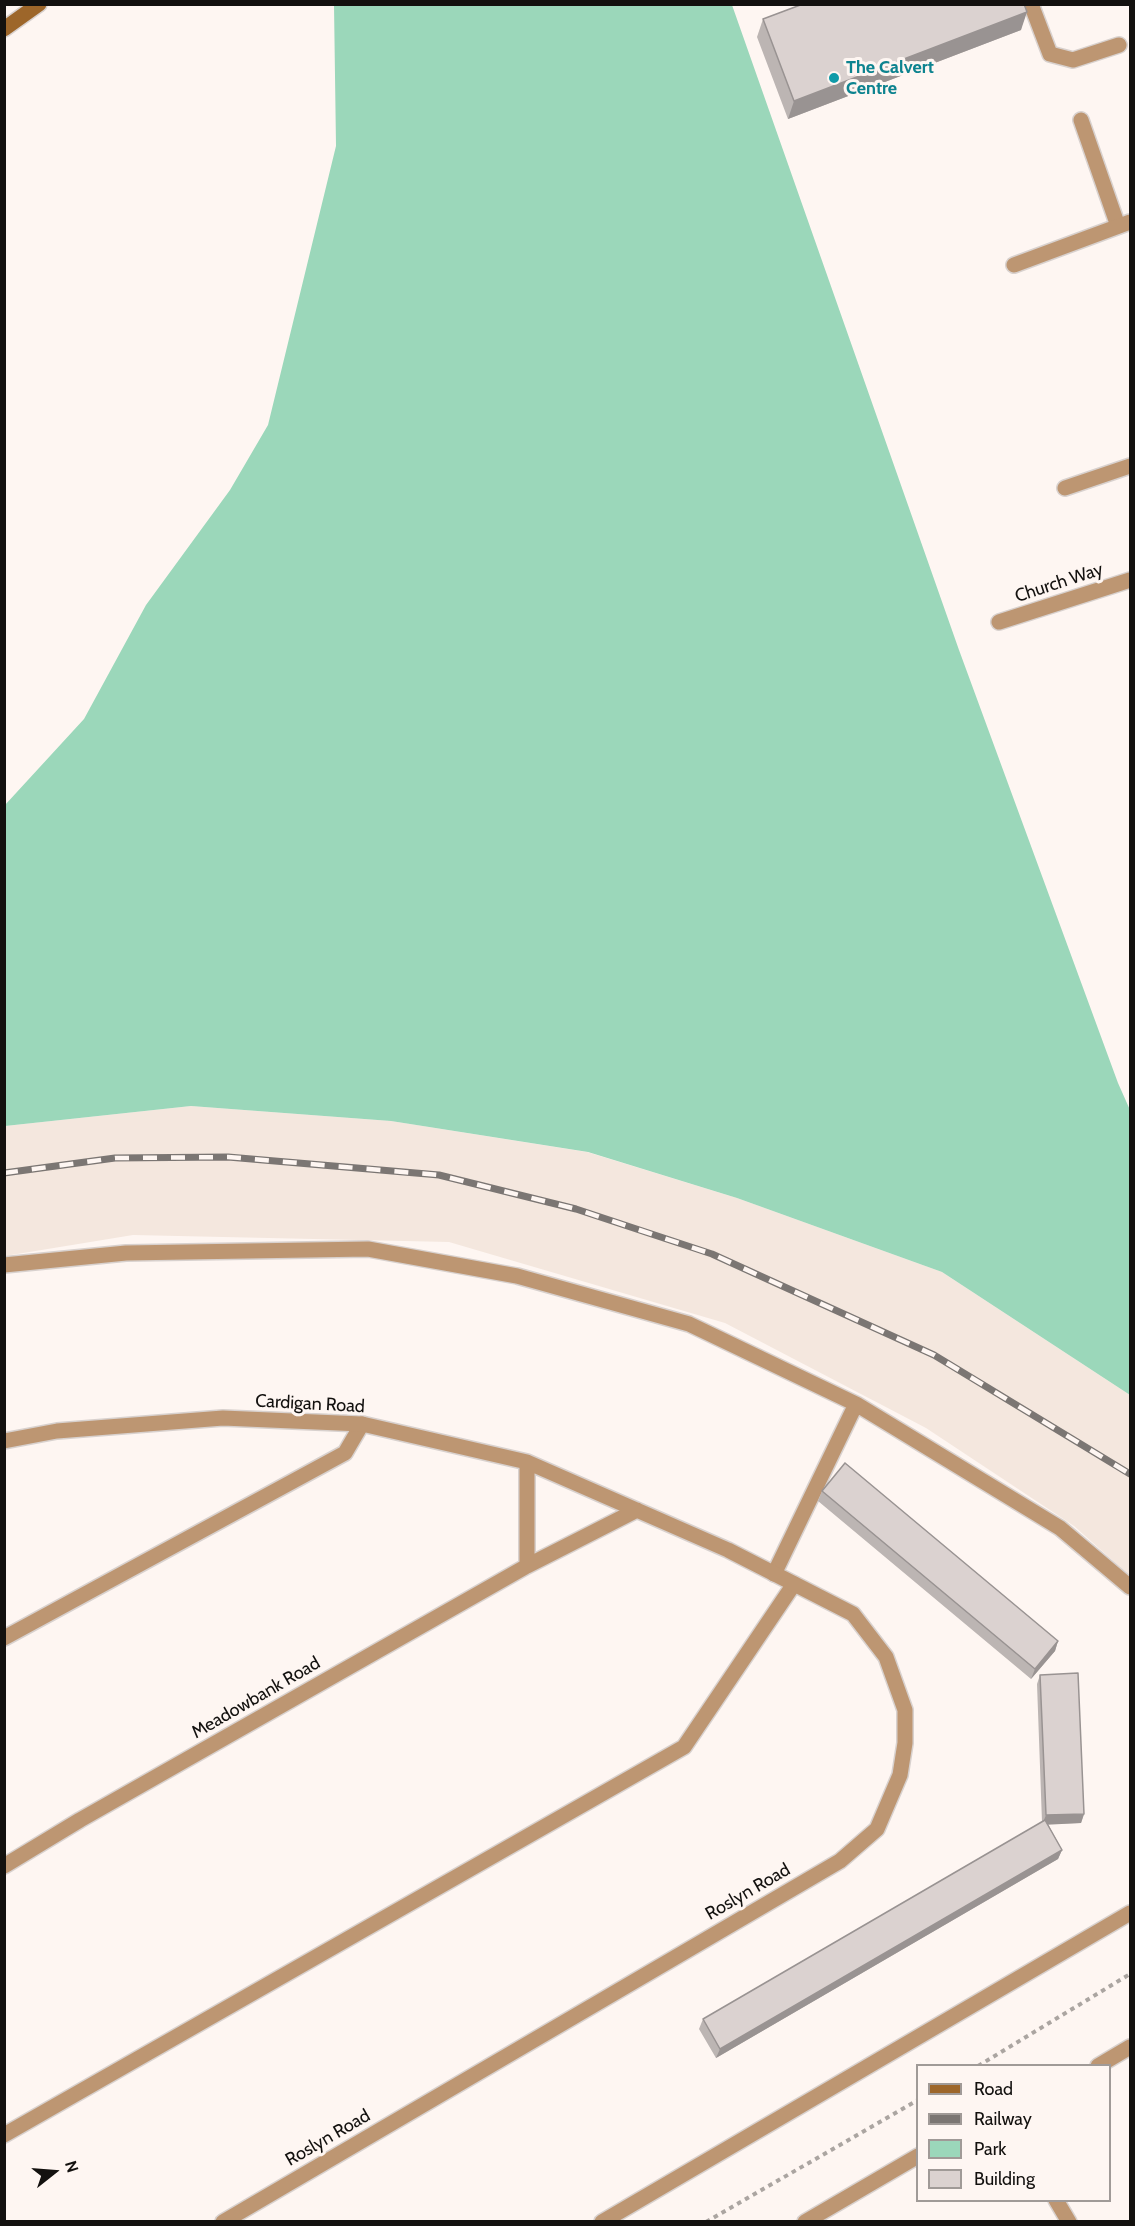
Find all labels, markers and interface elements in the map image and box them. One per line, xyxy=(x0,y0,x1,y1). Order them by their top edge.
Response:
place label: The Calvert Centre xyxy=(846,57,934,100)
marker: The Calvert Centre xyxy=(827,71,841,85)
street label: Church Way xyxy=(1012,559,1106,607)
street label: Cardigan Road xyxy=(255,1390,365,1418)
street label: Meadowbank Road xyxy=(188,1652,324,1744)
street label: Roslyn Road xyxy=(702,1859,794,1925)
legend xyxy=(916,2064,1111,2202)
text: Road xyxy=(974,2078,1013,2100)
street label: Roslyn Road xyxy=(282,2105,374,2171)
text: Railway xyxy=(974,2108,1032,2130)
text: Park xyxy=(974,2138,1006,2160)
north arrow xyxy=(24,2142,84,2202)
text: N xyxy=(61,2158,82,2175)
text: Building xyxy=(974,2168,1035,2190)

